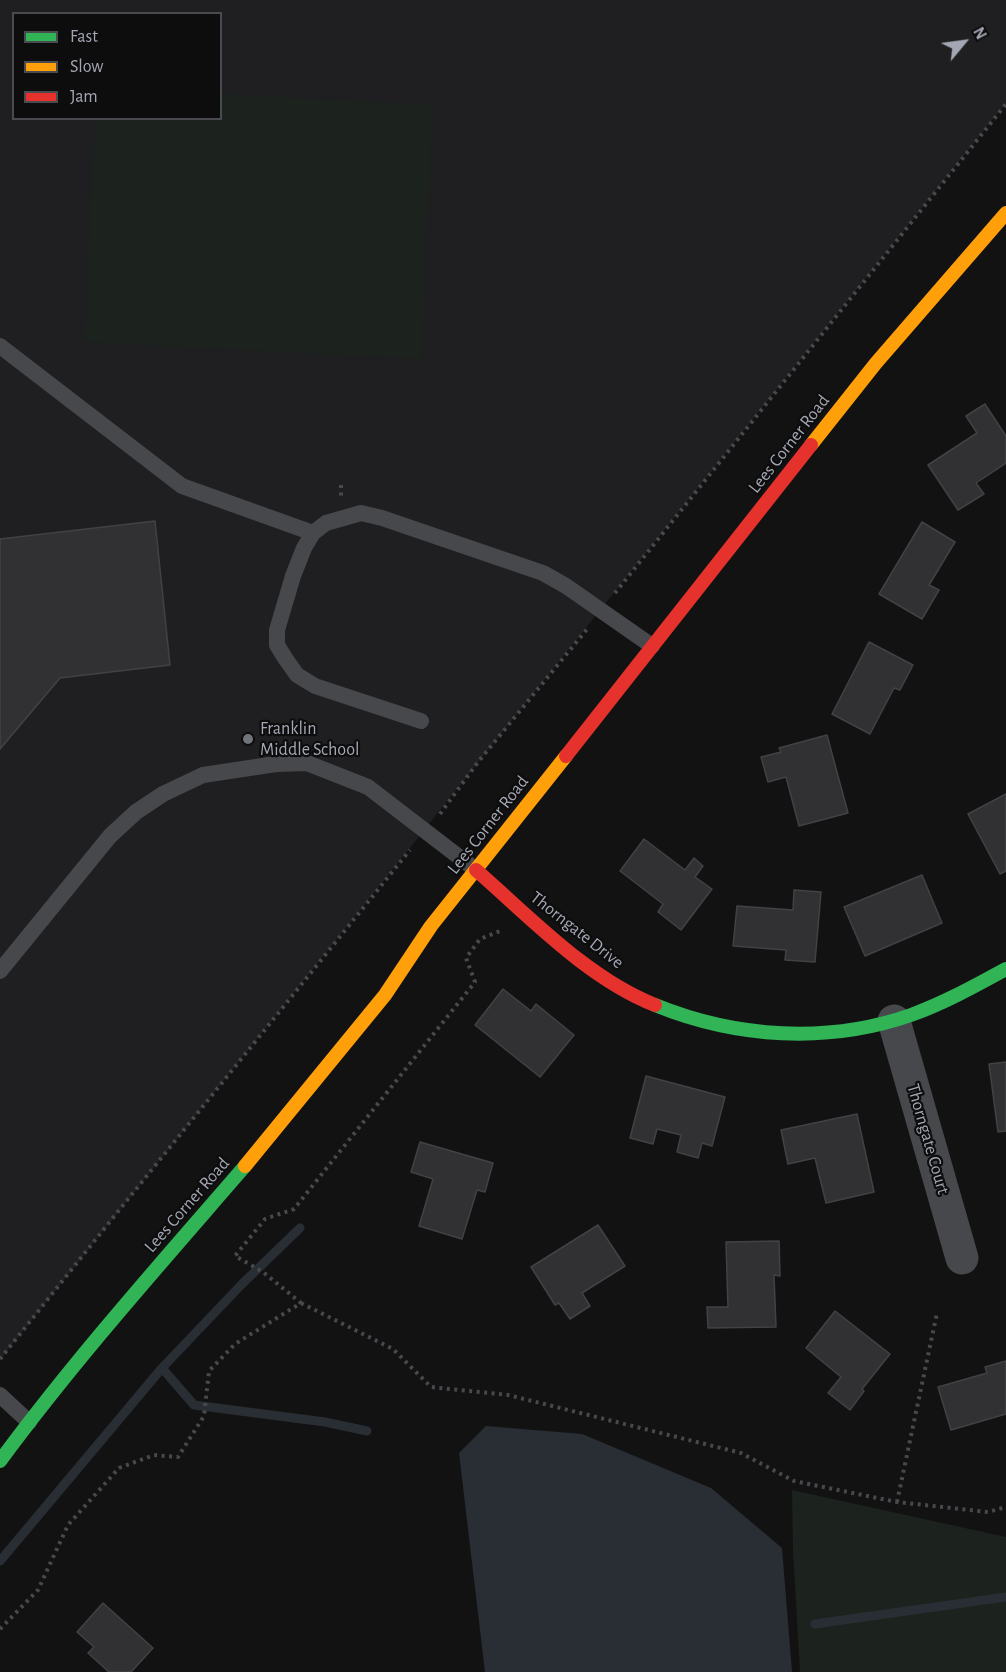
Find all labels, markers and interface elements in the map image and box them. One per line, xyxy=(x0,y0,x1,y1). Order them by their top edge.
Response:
legend xyxy=(12,12,222,120)
north arrow xyxy=(934,12,994,72)
text: N xyxy=(970,25,989,42)
text: Fast xyxy=(70,28,98,46)
text: Slow xyxy=(70,58,103,76)
text: Jam xyxy=(70,88,98,106)
street label: Lees Corner Road xyxy=(744,390,834,498)
place label: Franklin Middle School xyxy=(260,718,359,760)
marker: Franklin Middle School xyxy=(241,732,255,746)
street label: Lees Corner Road xyxy=(443,771,533,879)
street label: Thorngate Drive xyxy=(526,887,628,973)
street label: Thorngate Court xyxy=(902,1081,954,1197)
street label: Lees Corner Road xyxy=(140,1153,234,1257)

